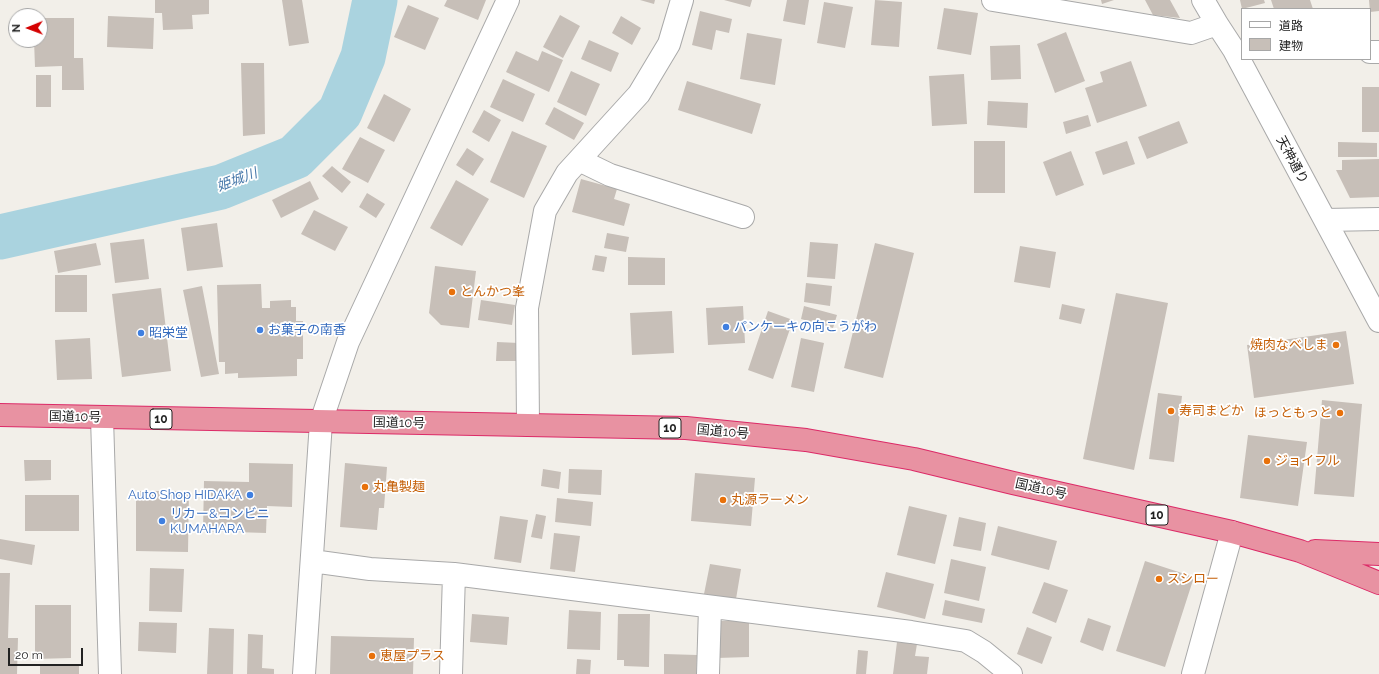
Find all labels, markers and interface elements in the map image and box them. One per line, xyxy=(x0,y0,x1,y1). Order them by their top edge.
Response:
north arrow xyxy=(8,8,48,48)
legend xyxy=(1241,8,1371,60)
text: 道路 xyxy=(1279,19,1303,33)
text: N xyxy=(10,24,23,33)
text: 建物 xyxy=(1279,39,1303,53)
street label: 天神通り xyxy=(1273,133,1311,187)
water label: 姫城川 xyxy=(214,165,260,195)
place label: とんかつ峯 xyxy=(460,284,525,300)
marker: とんかつ峯 xyxy=(447,287,457,297)
place label: パンケーキの向こうがわ xyxy=(734,319,877,335)
place label: お菓子の南香 xyxy=(268,322,346,338)
marker: パンケーキの向こうがわ xyxy=(721,322,731,332)
place label: 昭栄堂 xyxy=(149,325,188,341)
marker: お菓子の南香 xyxy=(255,325,265,335)
marker: 昭栄堂 xyxy=(136,328,146,338)
place label: 焼肉なべしま xyxy=(1250,337,1328,353)
marker: 焼肉なべしま xyxy=(1331,340,1341,350)
place label: 寿司まどか xyxy=(1179,403,1244,419)
place label: ほっともっと xyxy=(1254,405,1332,421)
marker: 寿司まどか xyxy=(1166,406,1176,416)
marker: ほっともっと xyxy=(1335,408,1345,418)
street label: 国道10号 xyxy=(49,409,101,425)
road number: 10 xyxy=(150,409,172,429)
street label: 国道10号 xyxy=(373,415,425,431)
road number: 10 xyxy=(659,418,681,438)
street label: 国道10号 xyxy=(696,422,750,442)
place label: ジョイフル xyxy=(1275,453,1340,469)
marker: ジョイフル xyxy=(1262,456,1272,466)
street label: 国道10号 xyxy=(1014,475,1068,503)
place label: 丸亀製麺 xyxy=(373,479,425,495)
marker: 丸亀製麺 xyxy=(360,482,370,492)
place label: Auto Shop HIDAKA xyxy=(128,487,242,503)
marker: Auto Shop HIDAKA xyxy=(245,490,255,500)
place label: 丸源ラーメン xyxy=(731,492,809,508)
marker: 丸源ラーメン xyxy=(718,495,728,505)
road number: 10 xyxy=(1146,505,1168,525)
place label: リカー&コンビニ KUMAHARA xyxy=(170,506,270,537)
marker: リカー&コンビニ KUMAHARA xyxy=(157,516,167,526)
place label: スシロー xyxy=(1167,571,1219,587)
marker: スシロー xyxy=(1154,574,1164,584)
scale bar xyxy=(10,640,85,666)
text: 20 m xyxy=(15,648,43,662)
place label: 恵屋プラス xyxy=(380,648,445,664)
marker: 恵屋プラス xyxy=(367,651,377,661)

